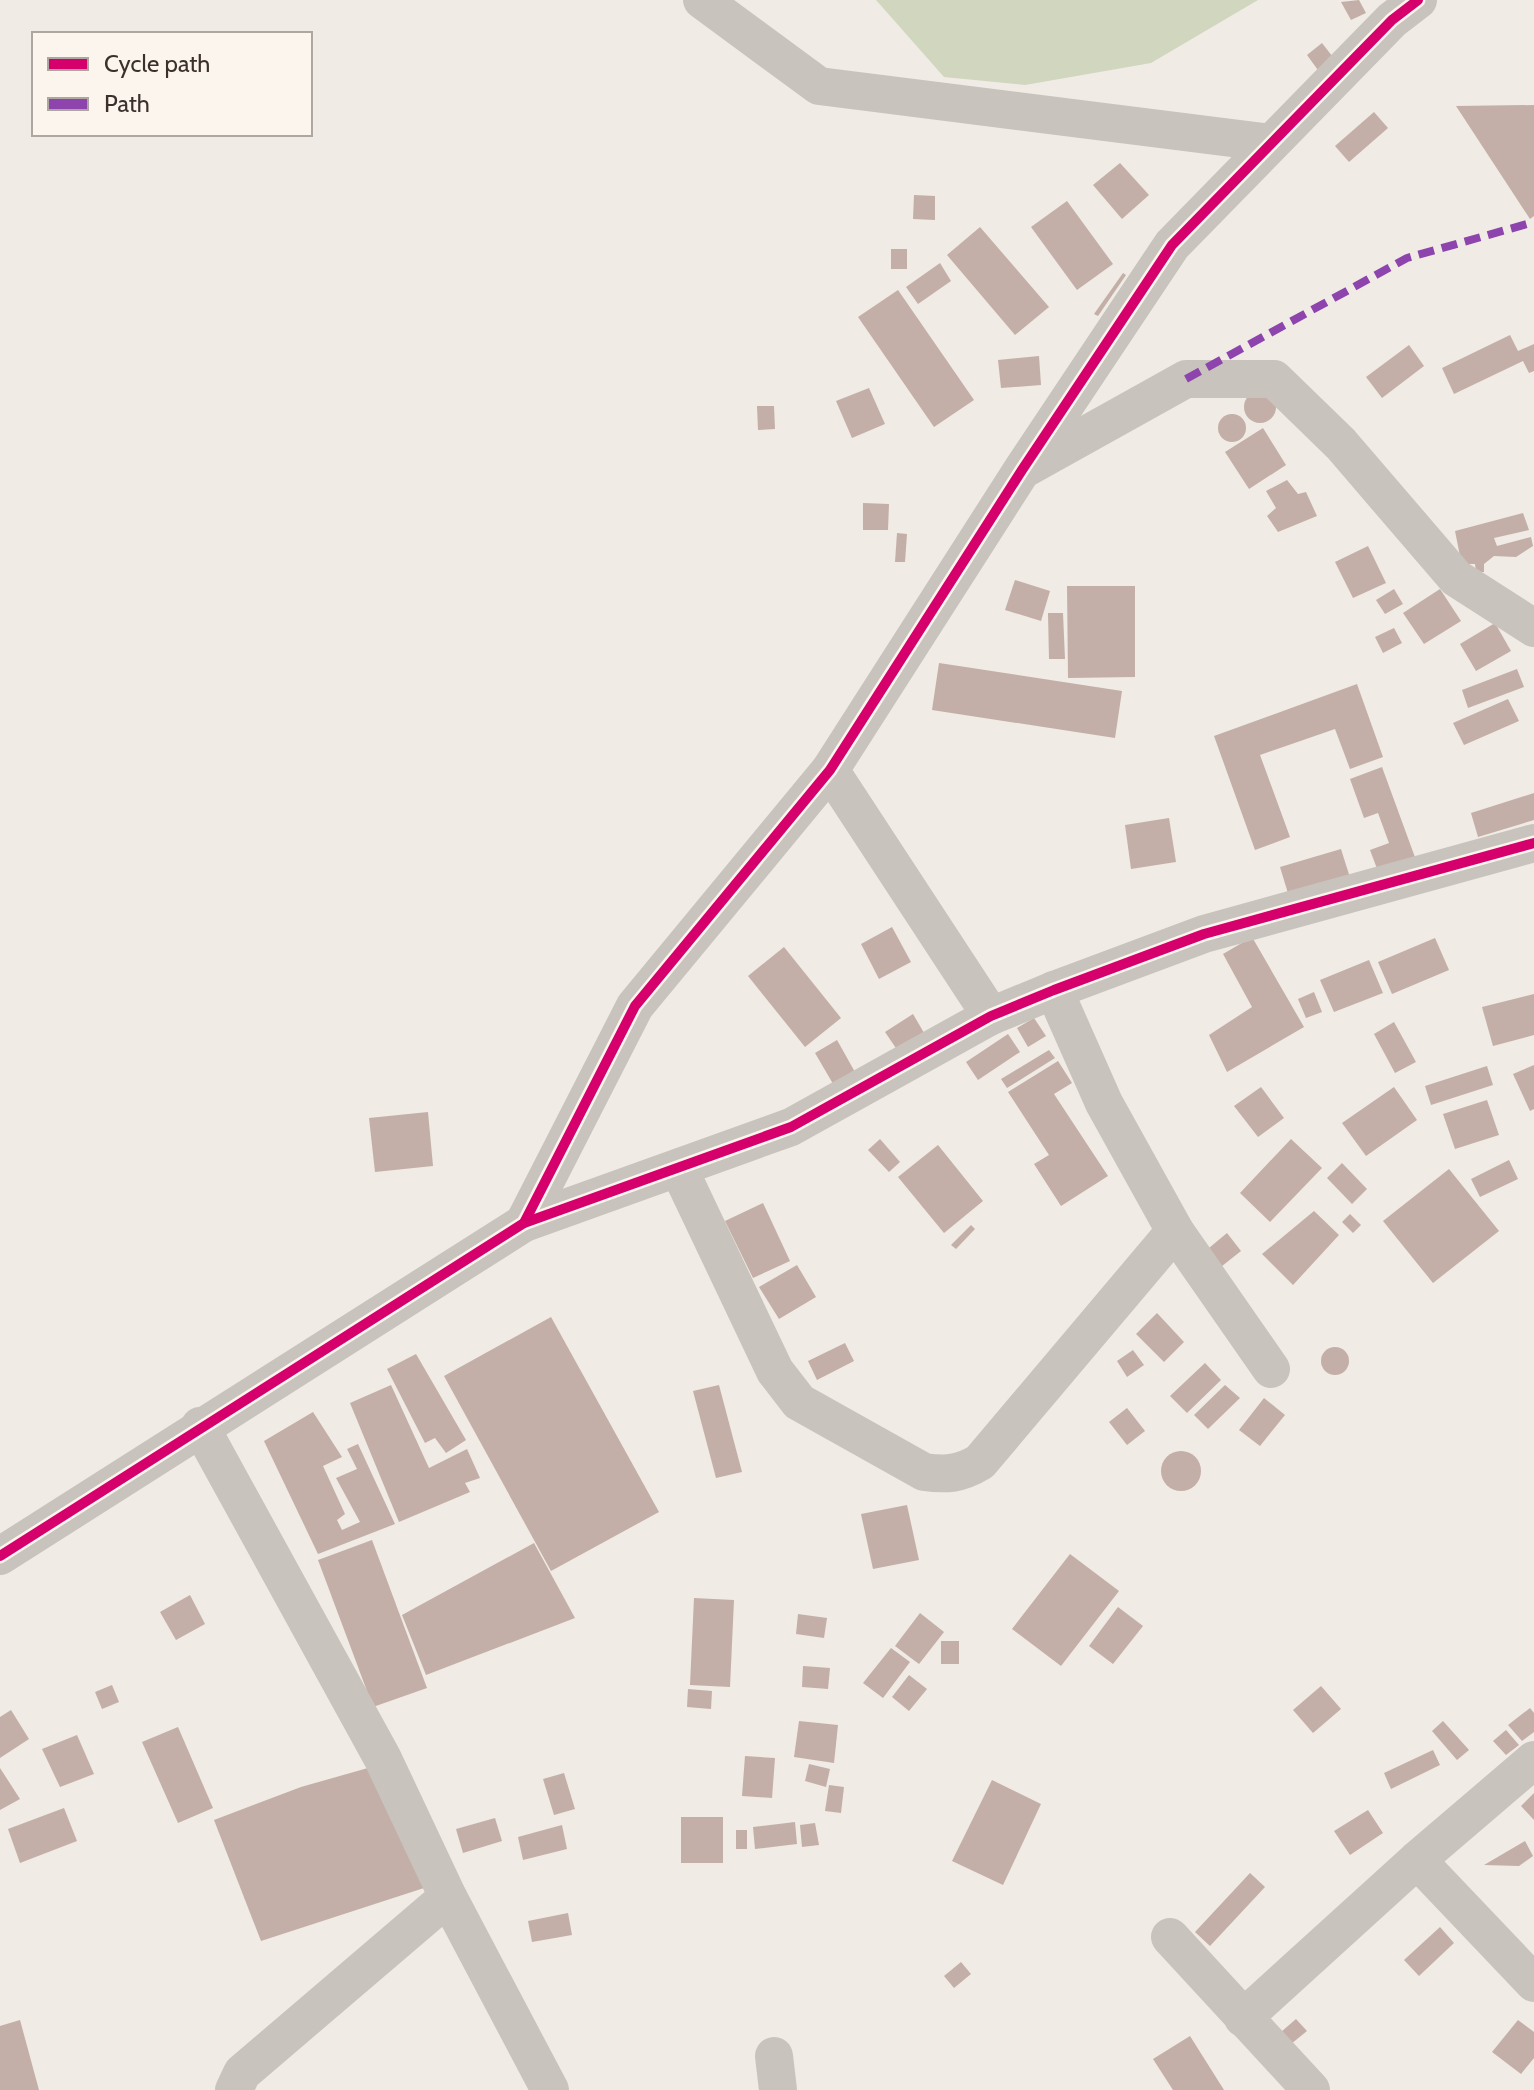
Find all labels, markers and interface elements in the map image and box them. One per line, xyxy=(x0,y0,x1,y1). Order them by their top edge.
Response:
legend xyxy=(32,32,312,136)
text: Cycle path xyxy=(104,49,210,78)
text: Path xyxy=(104,89,150,118)

